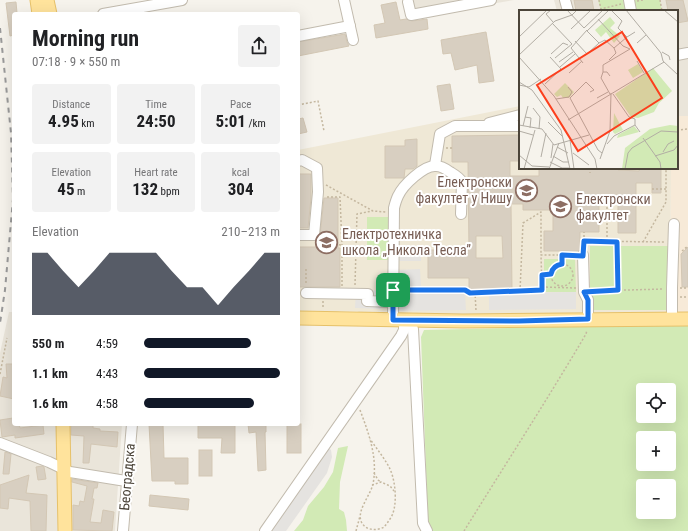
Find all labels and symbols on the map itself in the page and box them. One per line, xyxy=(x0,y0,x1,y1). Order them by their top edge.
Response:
inset map xyxy=(519,10,678,169)
place label: Електронски факултет у Нишу xyxy=(415,174,512,206)
school or university icon: Електронски факултет у Нишу xyxy=(514,177,540,203)
place label: Електронски факултет xyxy=(576,191,651,223)
school or university icon: Електронски факултет xyxy=(548,194,574,220)
place label: Електротехничка школа „Никола Тесла” xyxy=(342,226,471,258)
school or university icon: Електротехничка школа „Никола Тесла” xyxy=(314,229,340,255)
pin xyxy=(376,273,410,307)
street label: Београдска xyxy=(116,443,138,511)

